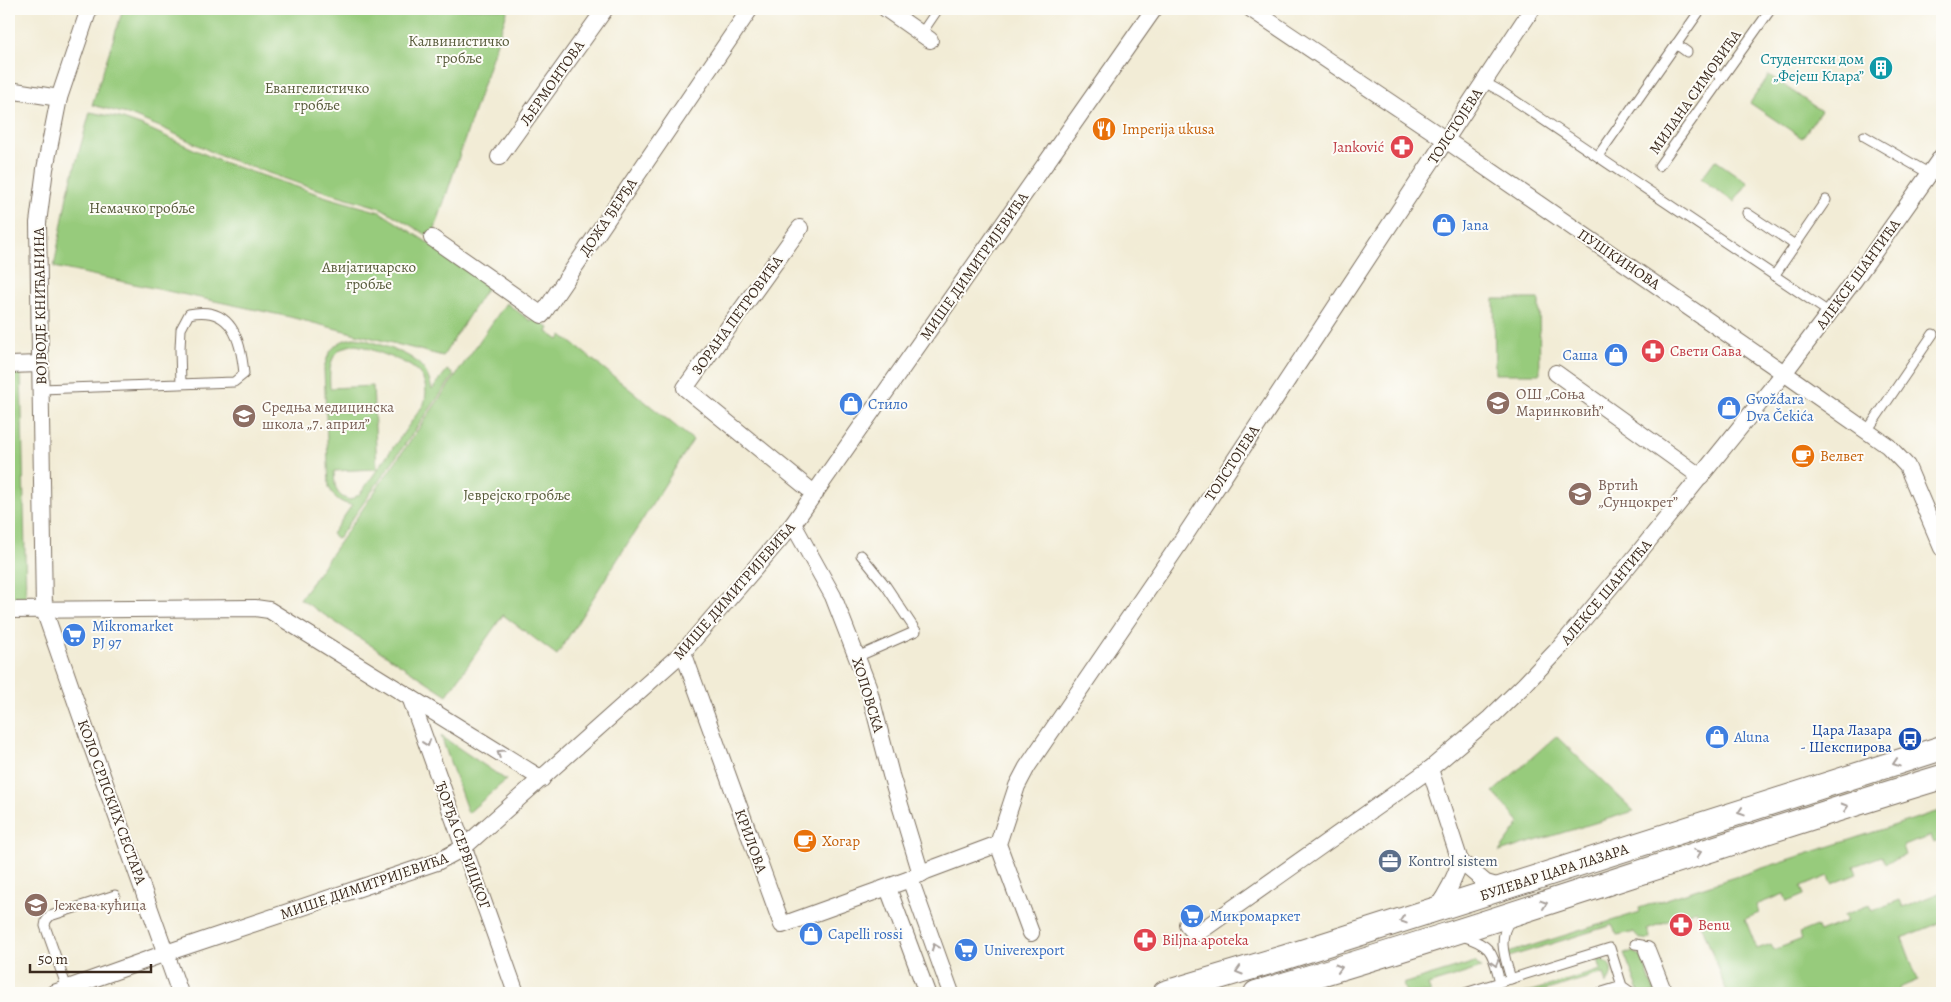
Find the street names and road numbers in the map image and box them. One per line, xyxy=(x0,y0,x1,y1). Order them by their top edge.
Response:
street label: МИЛАНА СИМОВИЋА xyxy=(1644,26,1746,158)
street label: ЉЕРМОНТОВА xyxy=(515,36,589,130)
street label: ТОЛСТОЈЕВА xyxy=(1423,84,1487,168)
street label: ДОЖА ЂЕРЂА xyxy=(575,174,642,260)
street label: МИШЕ ДИМИТРИЈЕВИЋА xyxy=(915,188,1033,344)
street label: АЛЕКСЕ ШАНТИЋА xyxy=(1811,215,1905,334)
street label: ПУШКИНОВА xyxy=(1574,224,1664,294)
street label: ВОЈВОДЕ КНИЋАНИНА xyxy=(29,227,51,385)
street label: ЗОРАНА ПЕТРОВИЋА xyxy=(687,251,787,379)
street label: ТОЛСТОЈЕВА xyxy=(1200,421,1264,505)
street label: МИШЕ ДИМИТРИЈЕВИЋА xyxy=(669,518,800,664)
street label: АЛЕКСЕ ШАНТИЋА xyxy=(1555,535,1656,650)
street label: ХОПОВСКА xyxy=(847,655,889,735)
street label: КОЛО СРПСКИХ СЕСТАРА xyxy=(73,717,151,888)
street label: ЂОРЂА СЕРВИЦКОГ xyxy=(431,779,496,912)
street label: КРИЛОВА xyxy=(730,806,772,876)
street label: БУЛЕВАР ЦАРА ЛАЗАРА xyxy=(1477,838,1631,906)
street label: МИШЕ ДИМИТРИЈЕВИЋА xyxy=(277,848,451,924)

